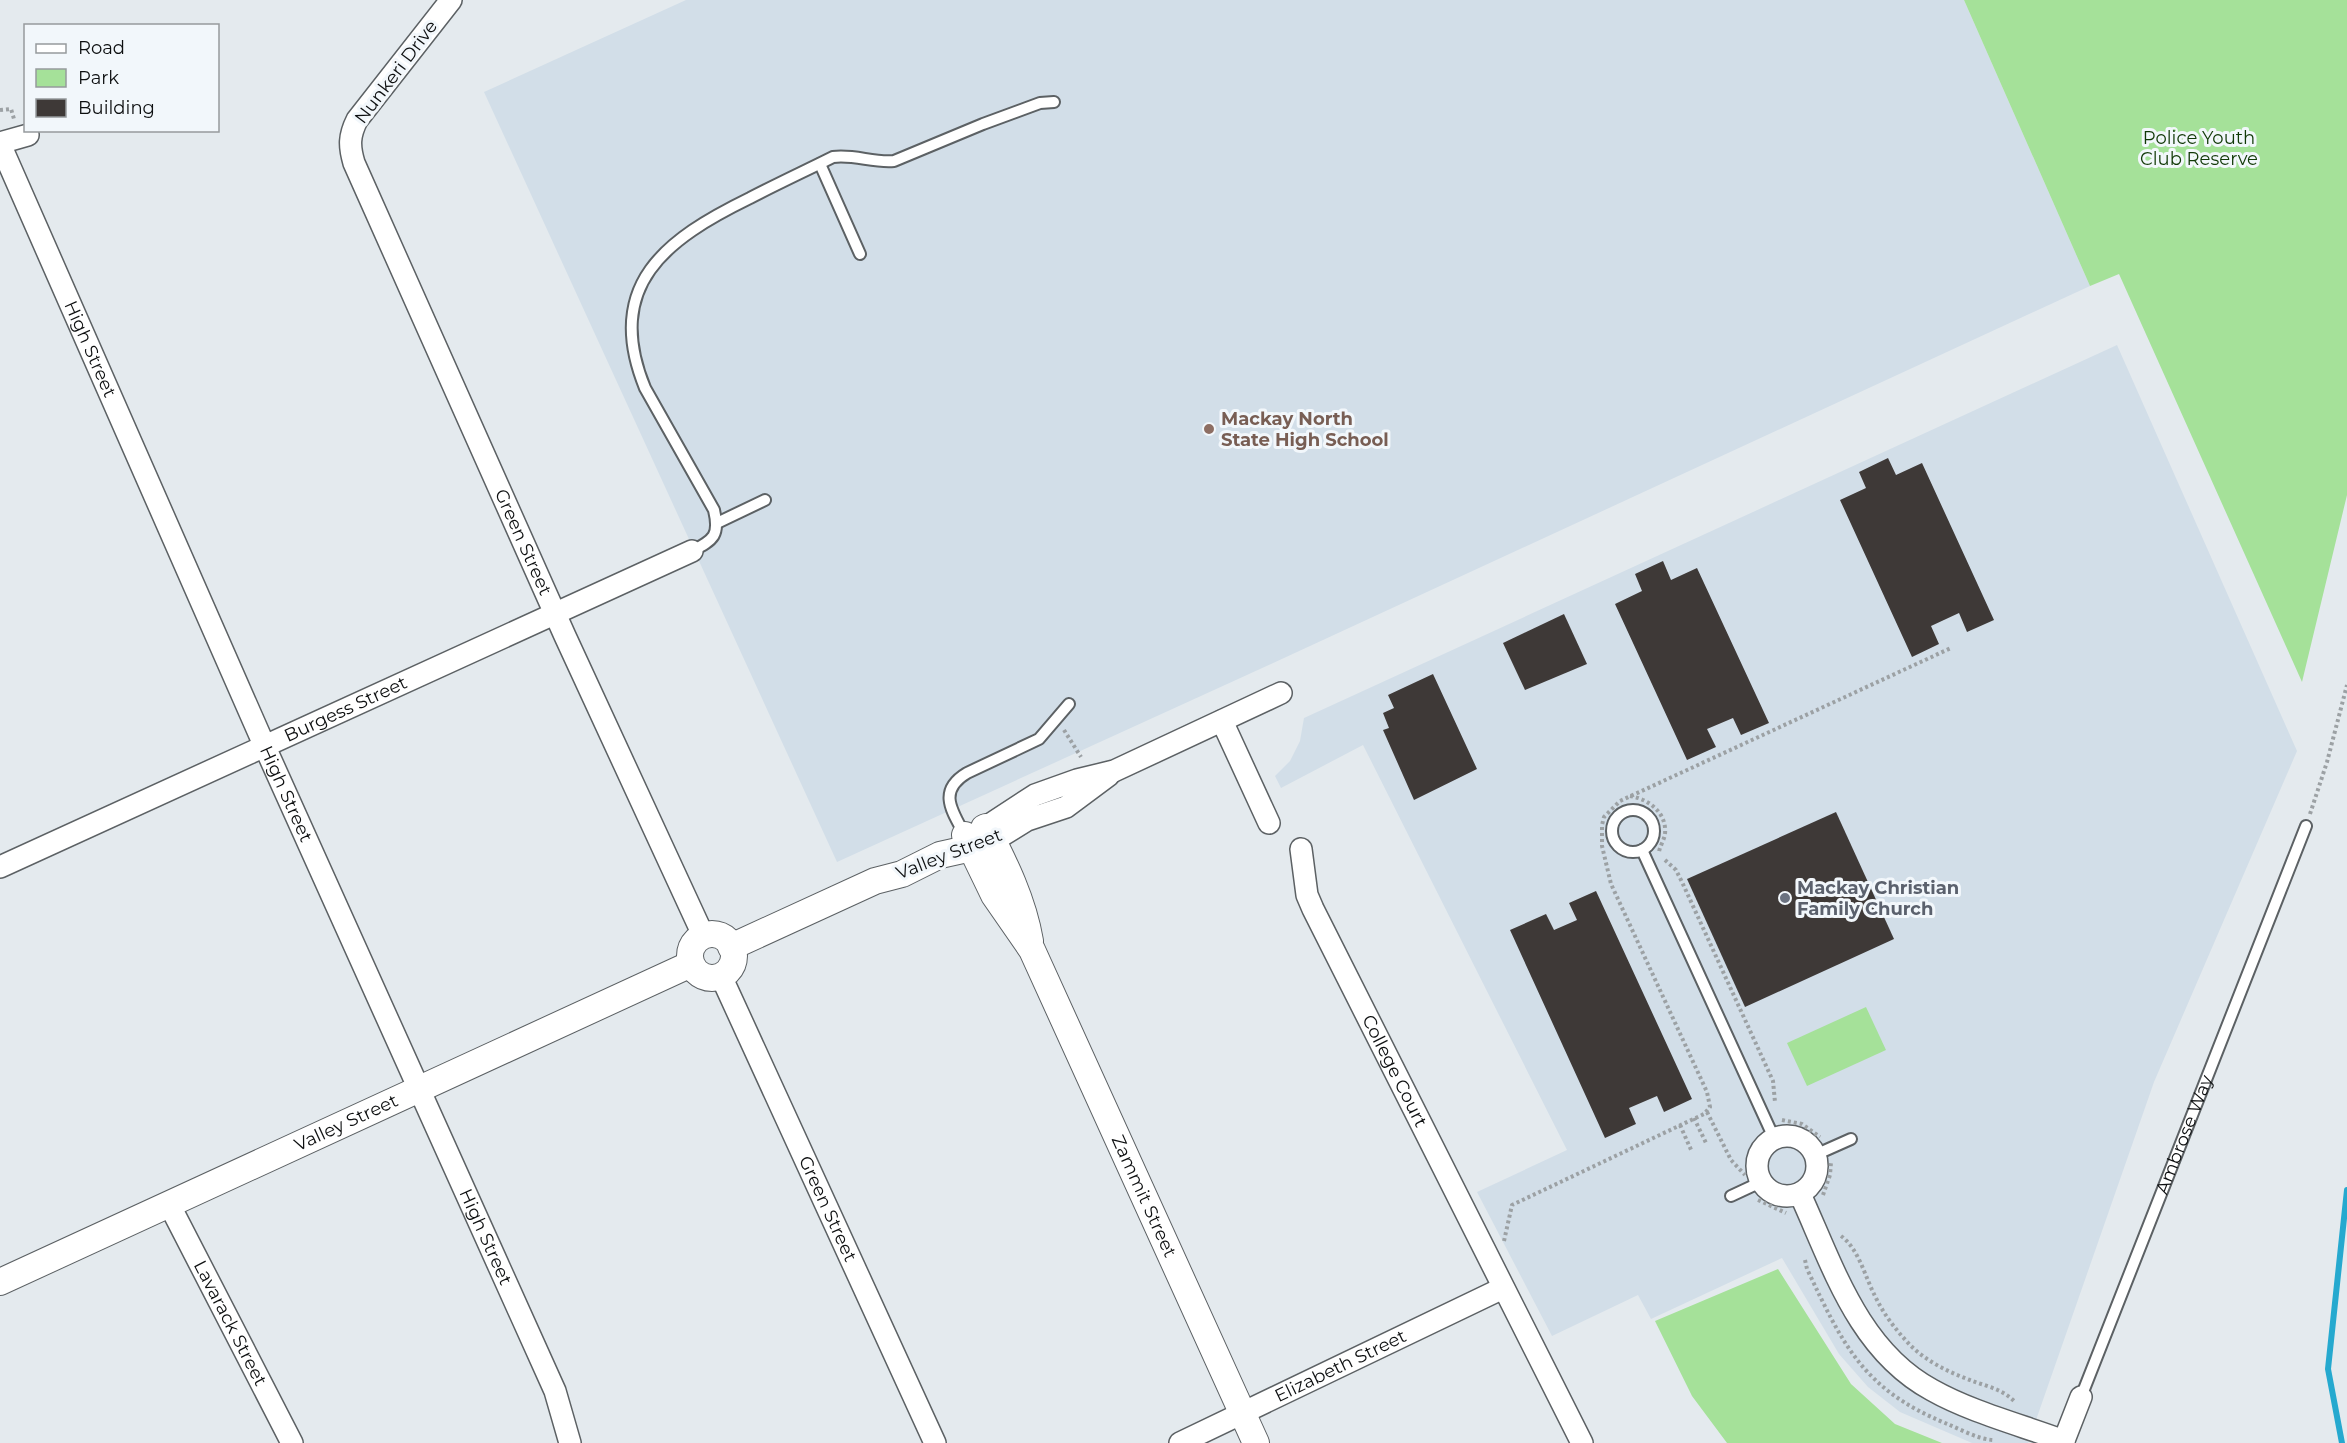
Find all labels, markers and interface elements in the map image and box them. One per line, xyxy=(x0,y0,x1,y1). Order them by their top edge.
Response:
street label: Nunkeri Drive xyxy=(350,16,442,128)
legend xyxy=(24,24,219,132)
text: Road xyxy=(78,37,125,59)
text: Park xyxy=(78,67,119,89)
text: Building xyxy=(78,97,155,119)
park label: Police Youth Club Reserve xyxy=(2140,127,2258,170)
street label: High Street xyxy=(59,297,121,401)
place label: Mackay North State High School xyxy=(1221,408,1389,451)
marker: Mackay North State High School xyxy=(1202,422,1216,436)
street label: Green Street xyxy=(490,486,556,599)
street label: Burgess Street xyxy=(281,672,411,747)
street label: High Street xyxy=(255,742,317,845)
street label: Valley Street xyxy=(893,824,1005,884)
place label: Mackay Christian Family Church xyxy=(1797,877,1959,920)
marker: Mackay Christian Family Church xyxy=(1778,891,1792,905)
street label: College Court xyxy=(1357,1011,1432,1131)
street label: Ambrose Way xyxy=(2151,1072,2218,1197)
street label: Valley Street xyxy=(291,1089,401,1156)
street label: Zammit Street xyxy=(1107,1132,1181,1261)
street label: Green Street xyxy=(794,1152,861,1265)
street label: High Street xyxy=(454,1185,517,1289)
street label: Lavarack Street xyxy=(189,1257,272,1390)
street label: Elizabeth Street xyxy=(1271,1325,1410,1407)

